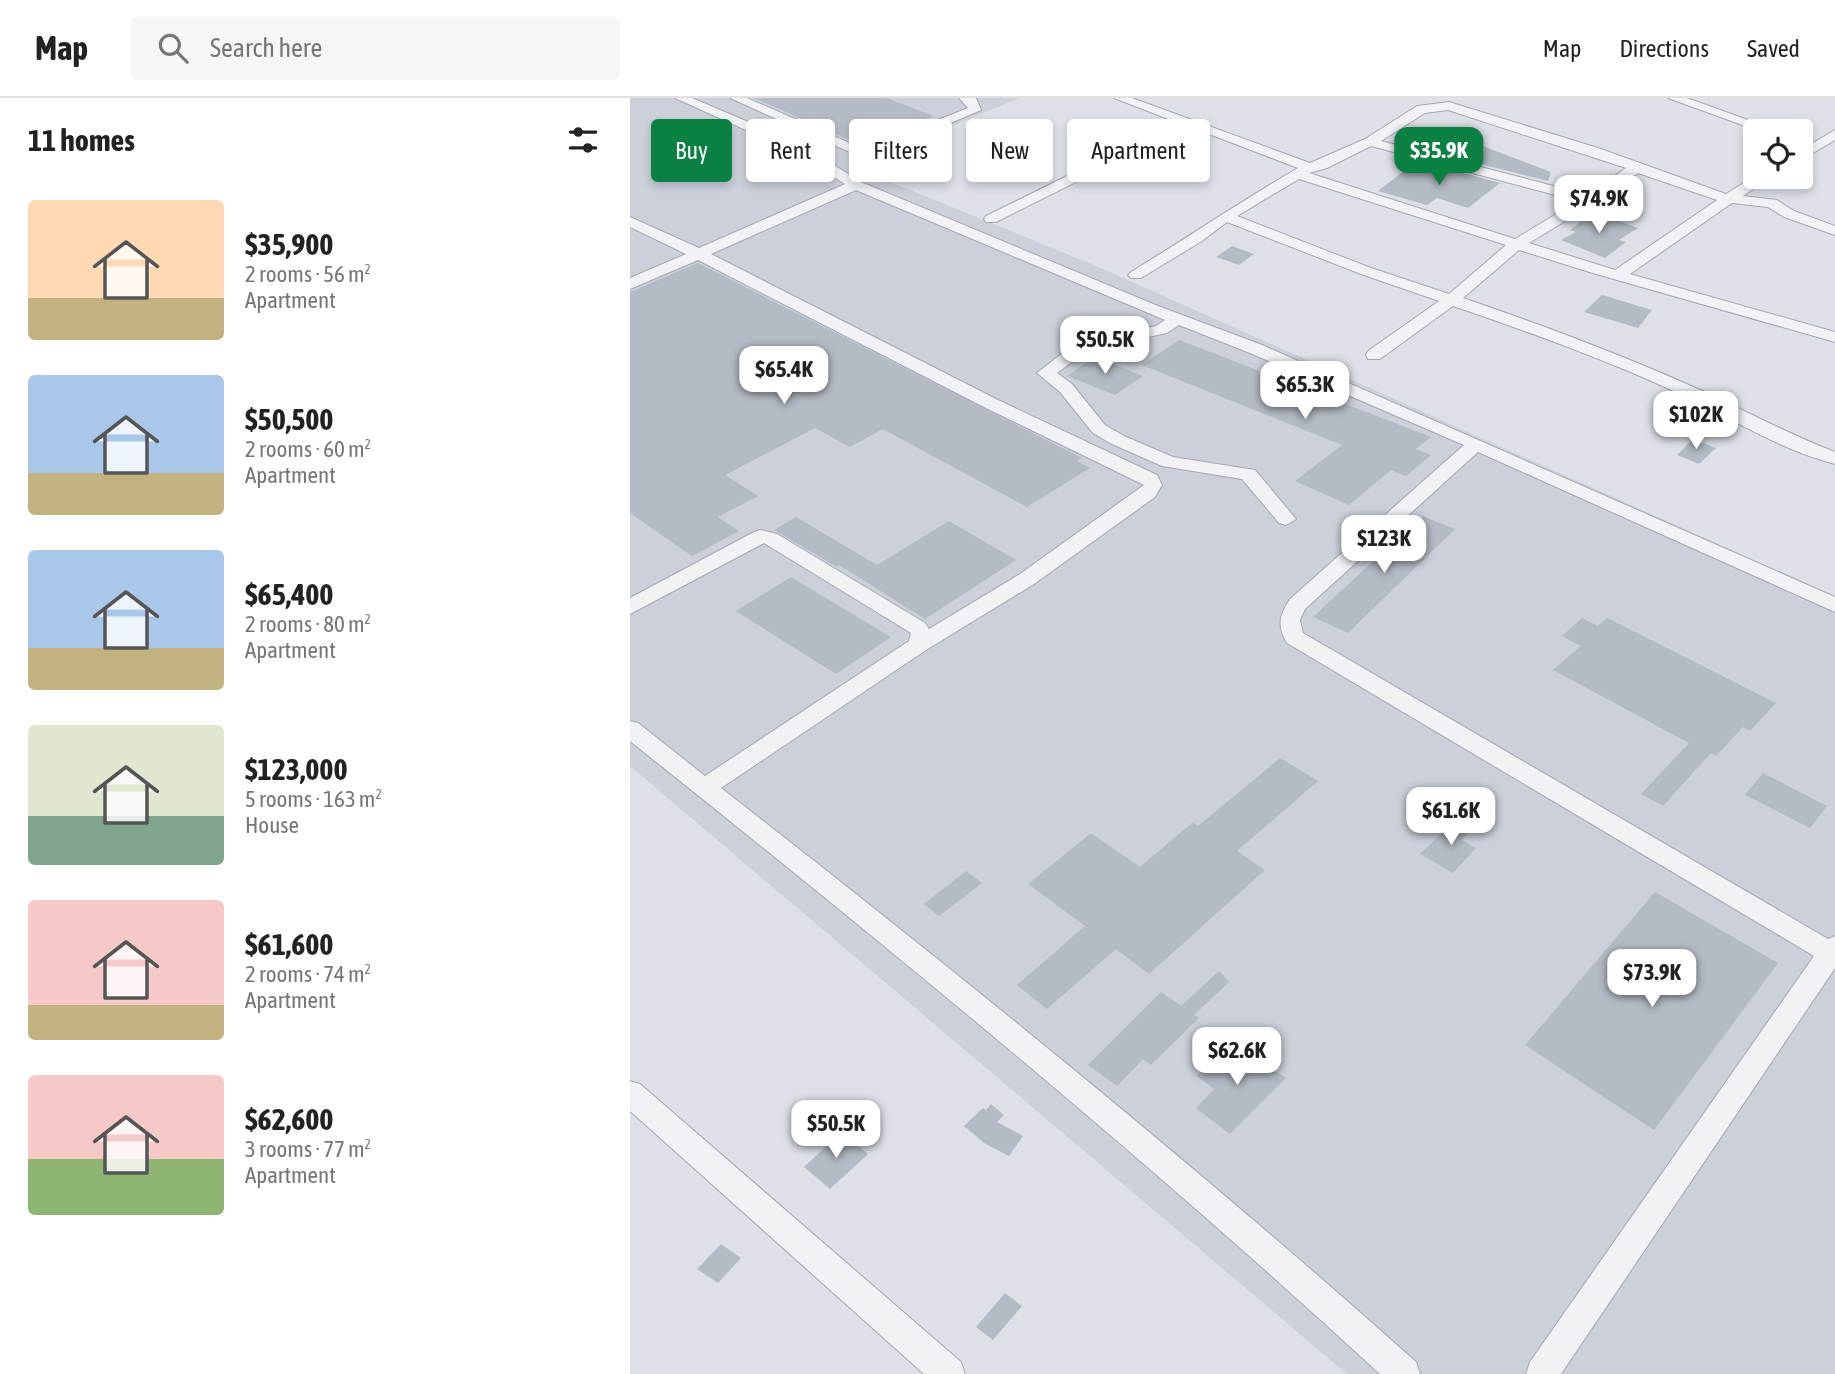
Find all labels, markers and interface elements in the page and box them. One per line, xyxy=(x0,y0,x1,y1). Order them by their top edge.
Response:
search box xyxy=(130,17,620,80)
text: Map xyxy=(35,29,88,67)
icon: search xyxy=(154,29,192,67)
text: Search here xyxy=(210,33,322,63)
text: Map xyxy=(1543,35,1581,62)
text: Directions xyxy=(1619,35,1709,62)
text: Saved xyxy=(1747,35,1800,62)
chip: Buy xyxy=(651,119,732,182)
chip: Rent xyxy=(746,119,835,182)
chip: Filters xyxy=(849,119,952,182)
chip: New xyxy=(966,119,1053,182)
chip: Apartment xyxy=(1067,119,1210,182)
map controls xyxy=(1743,119,1813,189)
button: locate xyxy=(1743,119,1813,189)
icon: filters xyxy=(564,121,602,159)
text: 11 homes xyxy=(28,123,135,157)
pin: $35.9K xyxy=(1382,127,1496,187)
text: $35.9K xyxy=(1410,137,1468,163)
pin: $74.9K xyxy=(1542,176,1656,235)
text: $74.9K xyxy=(1570,185,1628,211)
text: $35,900 xyxy=(245,227,333,261)
icon: home xyxy=(84,228,168,312)
text: 2 rooms · 56 m² xyxy=(245,261,371,287)
text: Apartment xyxy=(245,287,336,313)
pin: $50.5K xyxy=(1048,316,1162,376)
text: $50.5K xyxy=(1076,326,1134,352)
pin: $65.4K xyxy=(727,346,841,406)
text: $65.4K xyxy=(755,356,813,382)
pin: $65.3K xyxy=(1248,362,1362,421)
text: $65.3K xyxy=(1276,371,1334,397)
pin: $102K xyxy=(1647,392,1745,451)
text: $102K xyxy=(1669,401,1723,427)
text: $50,500 xyxy=(245,402,333,436)
icon: home xyxy=(84,403,168,487)
text: 2 rooms · 60 m² xyxy=(245,436,371,462)
text: Apartment xyxy=(245,462,336,488)
pin: $123K xyxy=(1335,516,1433,575)
text: $123K xyxy=(1357,525,1411,551)
text: $65,400 xyxy=(245,577,333,611)
icon: home xyxy=(84,578,168,662)
text: 2 rooms · 80 m² xyxy=(245,611,371,637)
text: Apartment xyxy=(245,637,336,663)
text: $123,000 xyxy=(245,752,348,786)
icon: home xyxy=(84,753,168,837)
text: 5 rooms · 163 m² xyxy=(245,786,382,812)
pin: $61.6K xyxy=(1394,788,1508,847)
text: $61.6K xyxy=(1422,797,1480,823)
text: House xyxy=(245,812,299,838)
text: $61,600 xyxy=(245,927,333,961)
icon: home xyxy=(84,928,168,1012)
pin: $73.9K xyxy=(1595,950,1709,1009)
text: $73.9K xyxy=(1623,959,1681,985)
text: 2 rooms · 74 m² xyxy=(245,961,371,987)
text: Apartment xyxy=(245,987,336,1013)
pin: $62.6K xyxy=(1180,1028,1294,1087)
text: $62.6K xyxy=(1208,1037,1266,1063)
pin: $50.5K xyxy=(779,1100,893,1160)
text: $62,600 xyxy=(245,1102,333,1136)
icon: home xyxy=(84,1103,168,1187)
text: $50.5K xyxy=(807,1110,865,1136)
text: 3 rooms · 77 m² xyxy=(245,1136,371,1162)
text: Apartment xyxy=(245,1162,336,1188)

